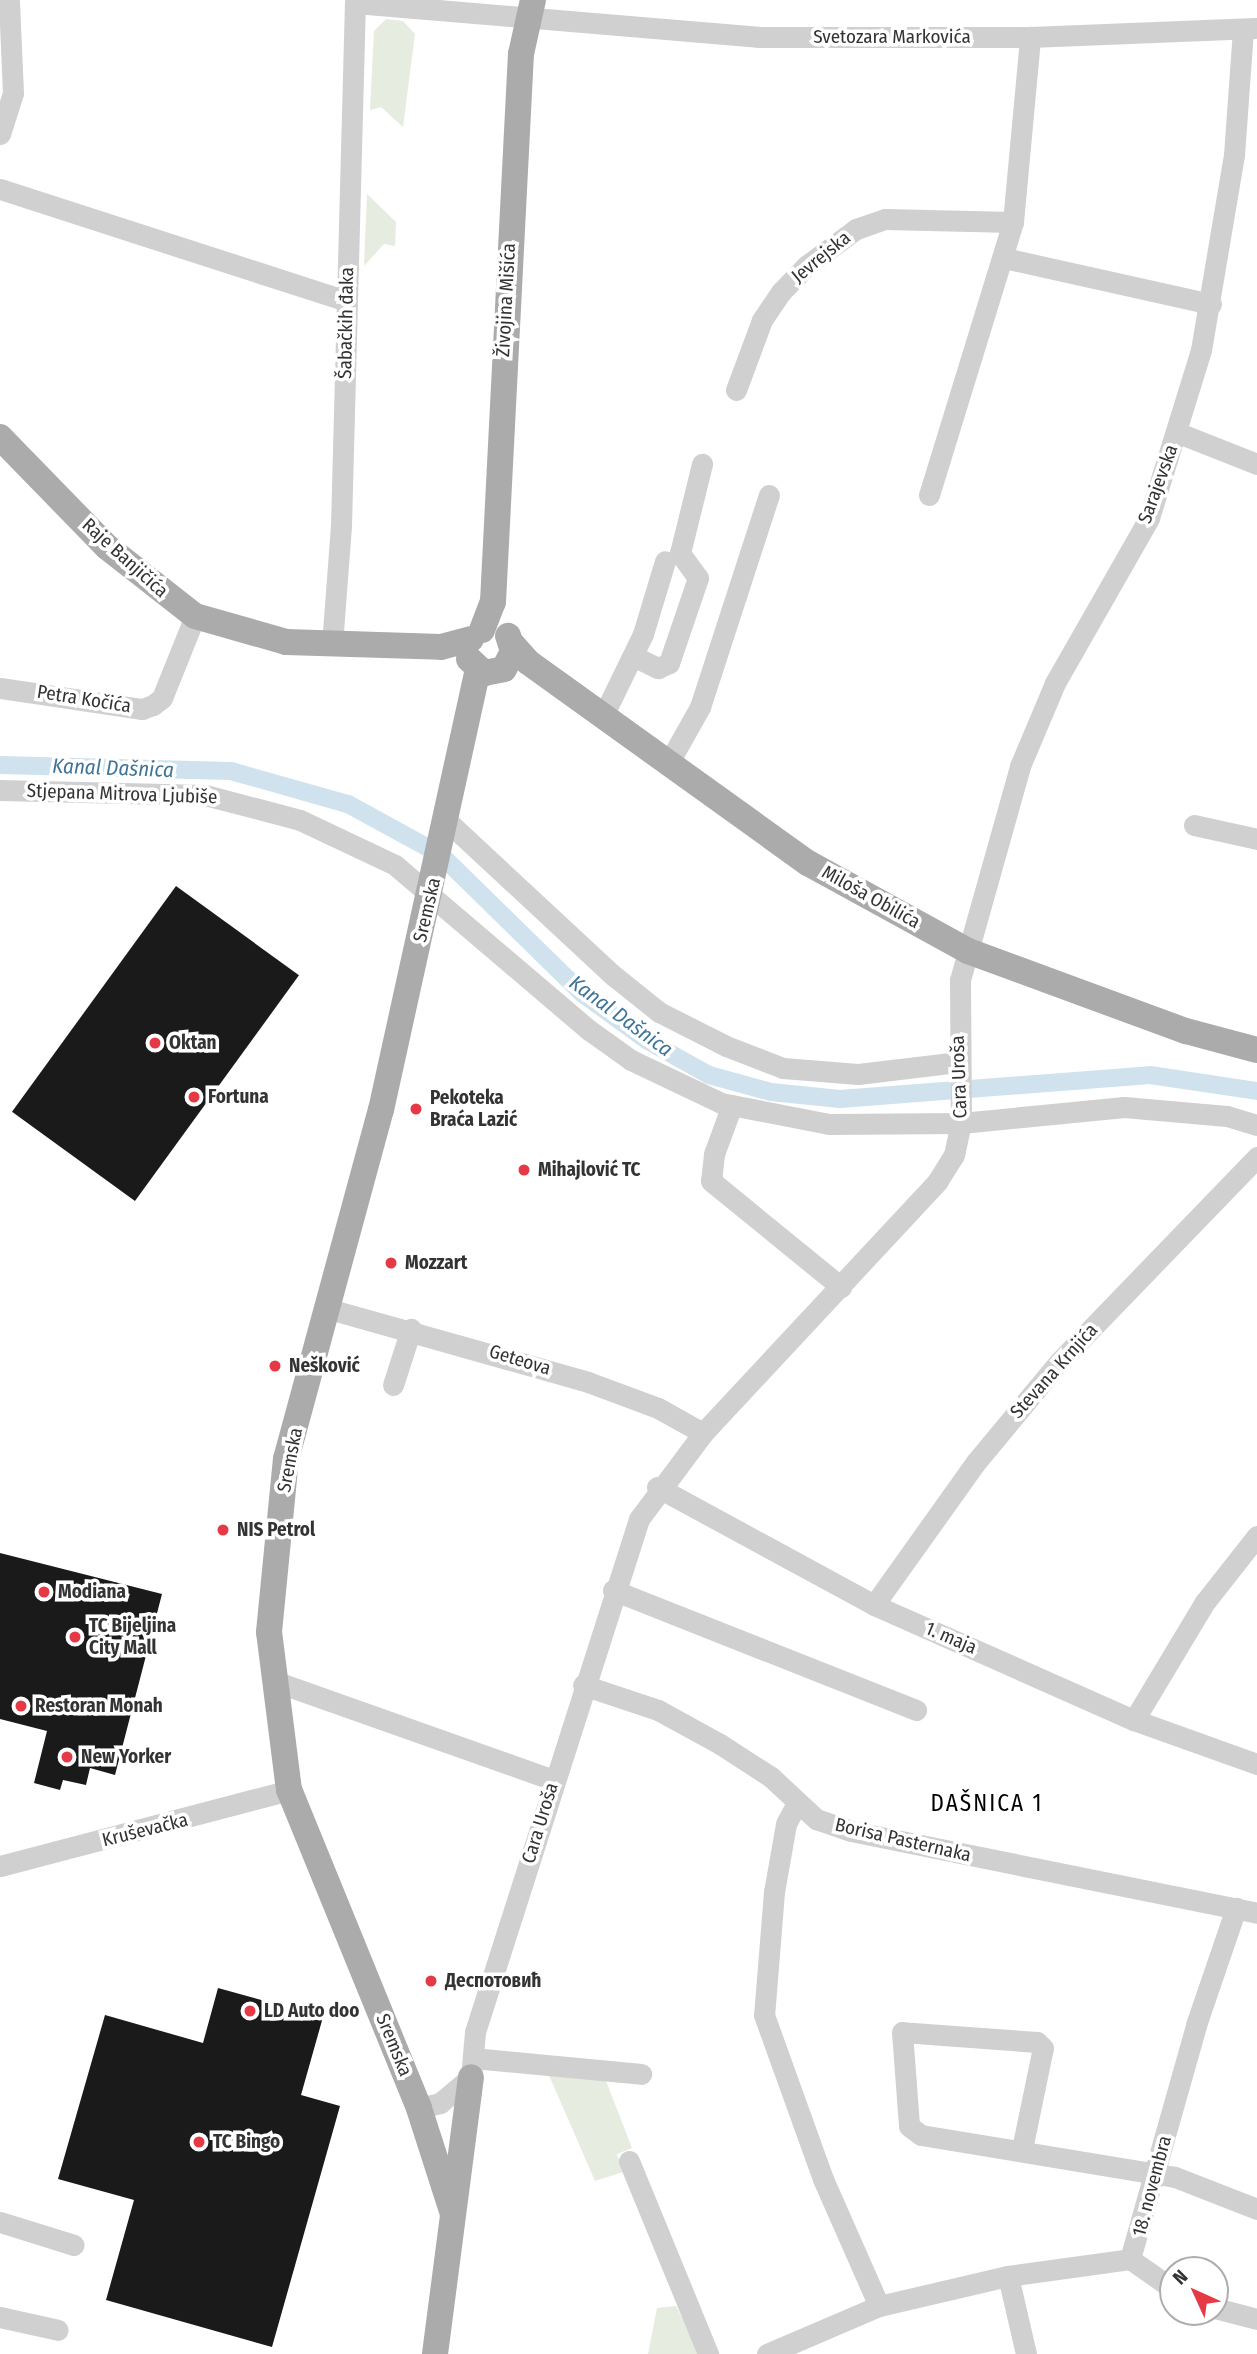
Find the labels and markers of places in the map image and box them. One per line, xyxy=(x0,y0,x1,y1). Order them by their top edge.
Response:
place label: Oktan xyxy=(169,1032,217,1054)
marker: Oktan xyxy=(147,1035,163,1051)
place label: Fortuna xyxy=(208,1086,269,1108)
place label: Pekoteka Braća Lazić xyxy=(430,1087,517,1131)
marker: Fortuna xyxy=(186,1089,202,1105)
marker: Pekoteka Braća Lazić xyxy=(408,1101,424,1117)
place label: Mihajlović TC xyxy=(538,1159,641,1181)
marker: Mihajlović TC xyxy=(516,1162,532,1178)
place label: Mozzart xyxy=(405,1252,467,1274)
marker: Mozzart xyxy=(383,1255,399,1271)
place label: Nešković xyxy=(289,1355,360,1377)
marker: Nešković xyxy=(267,1358,283,1374)
place label: NIS Petrol xyxy=(237,1519,315,1541)
marker: NIS Petrol xyxy=(215,1522,231,1538)
place label: Modiana xyxy=(58,1581,126,1603)
marker: Modiana xyxy=(36,1584,52,1600)
place label: TC Bijeljina City Mall xyxy=(89,1615,176,1659)
marker: TC Bijeljina City Mall xyxy=(67,1629,83,1645)
place label: Restoran Monah xyxy=(35,1695,163,1717)
marker: Restoran Monah xyxy=(13,1698,29,1714)
place label: New Yorker xyxy=(81,1746,171,1768)
marker: New Yorker xyxy=(59,1749,75,1765)
place label: Деспотовић xyxy=(445,1970,541,1992)
marker: Деспотовић xyxy=(423,1973,439,1989)
place label: LD Auto doo xyxy=(264,2000,359,2022)
marker: LD Auto doo xyxy=(242,2003,258,2019)
place label: TC Bingo xyxy=(213,2131,280,2153)
marker: TC Bingo xyxy=(191,2134,207,2150)

